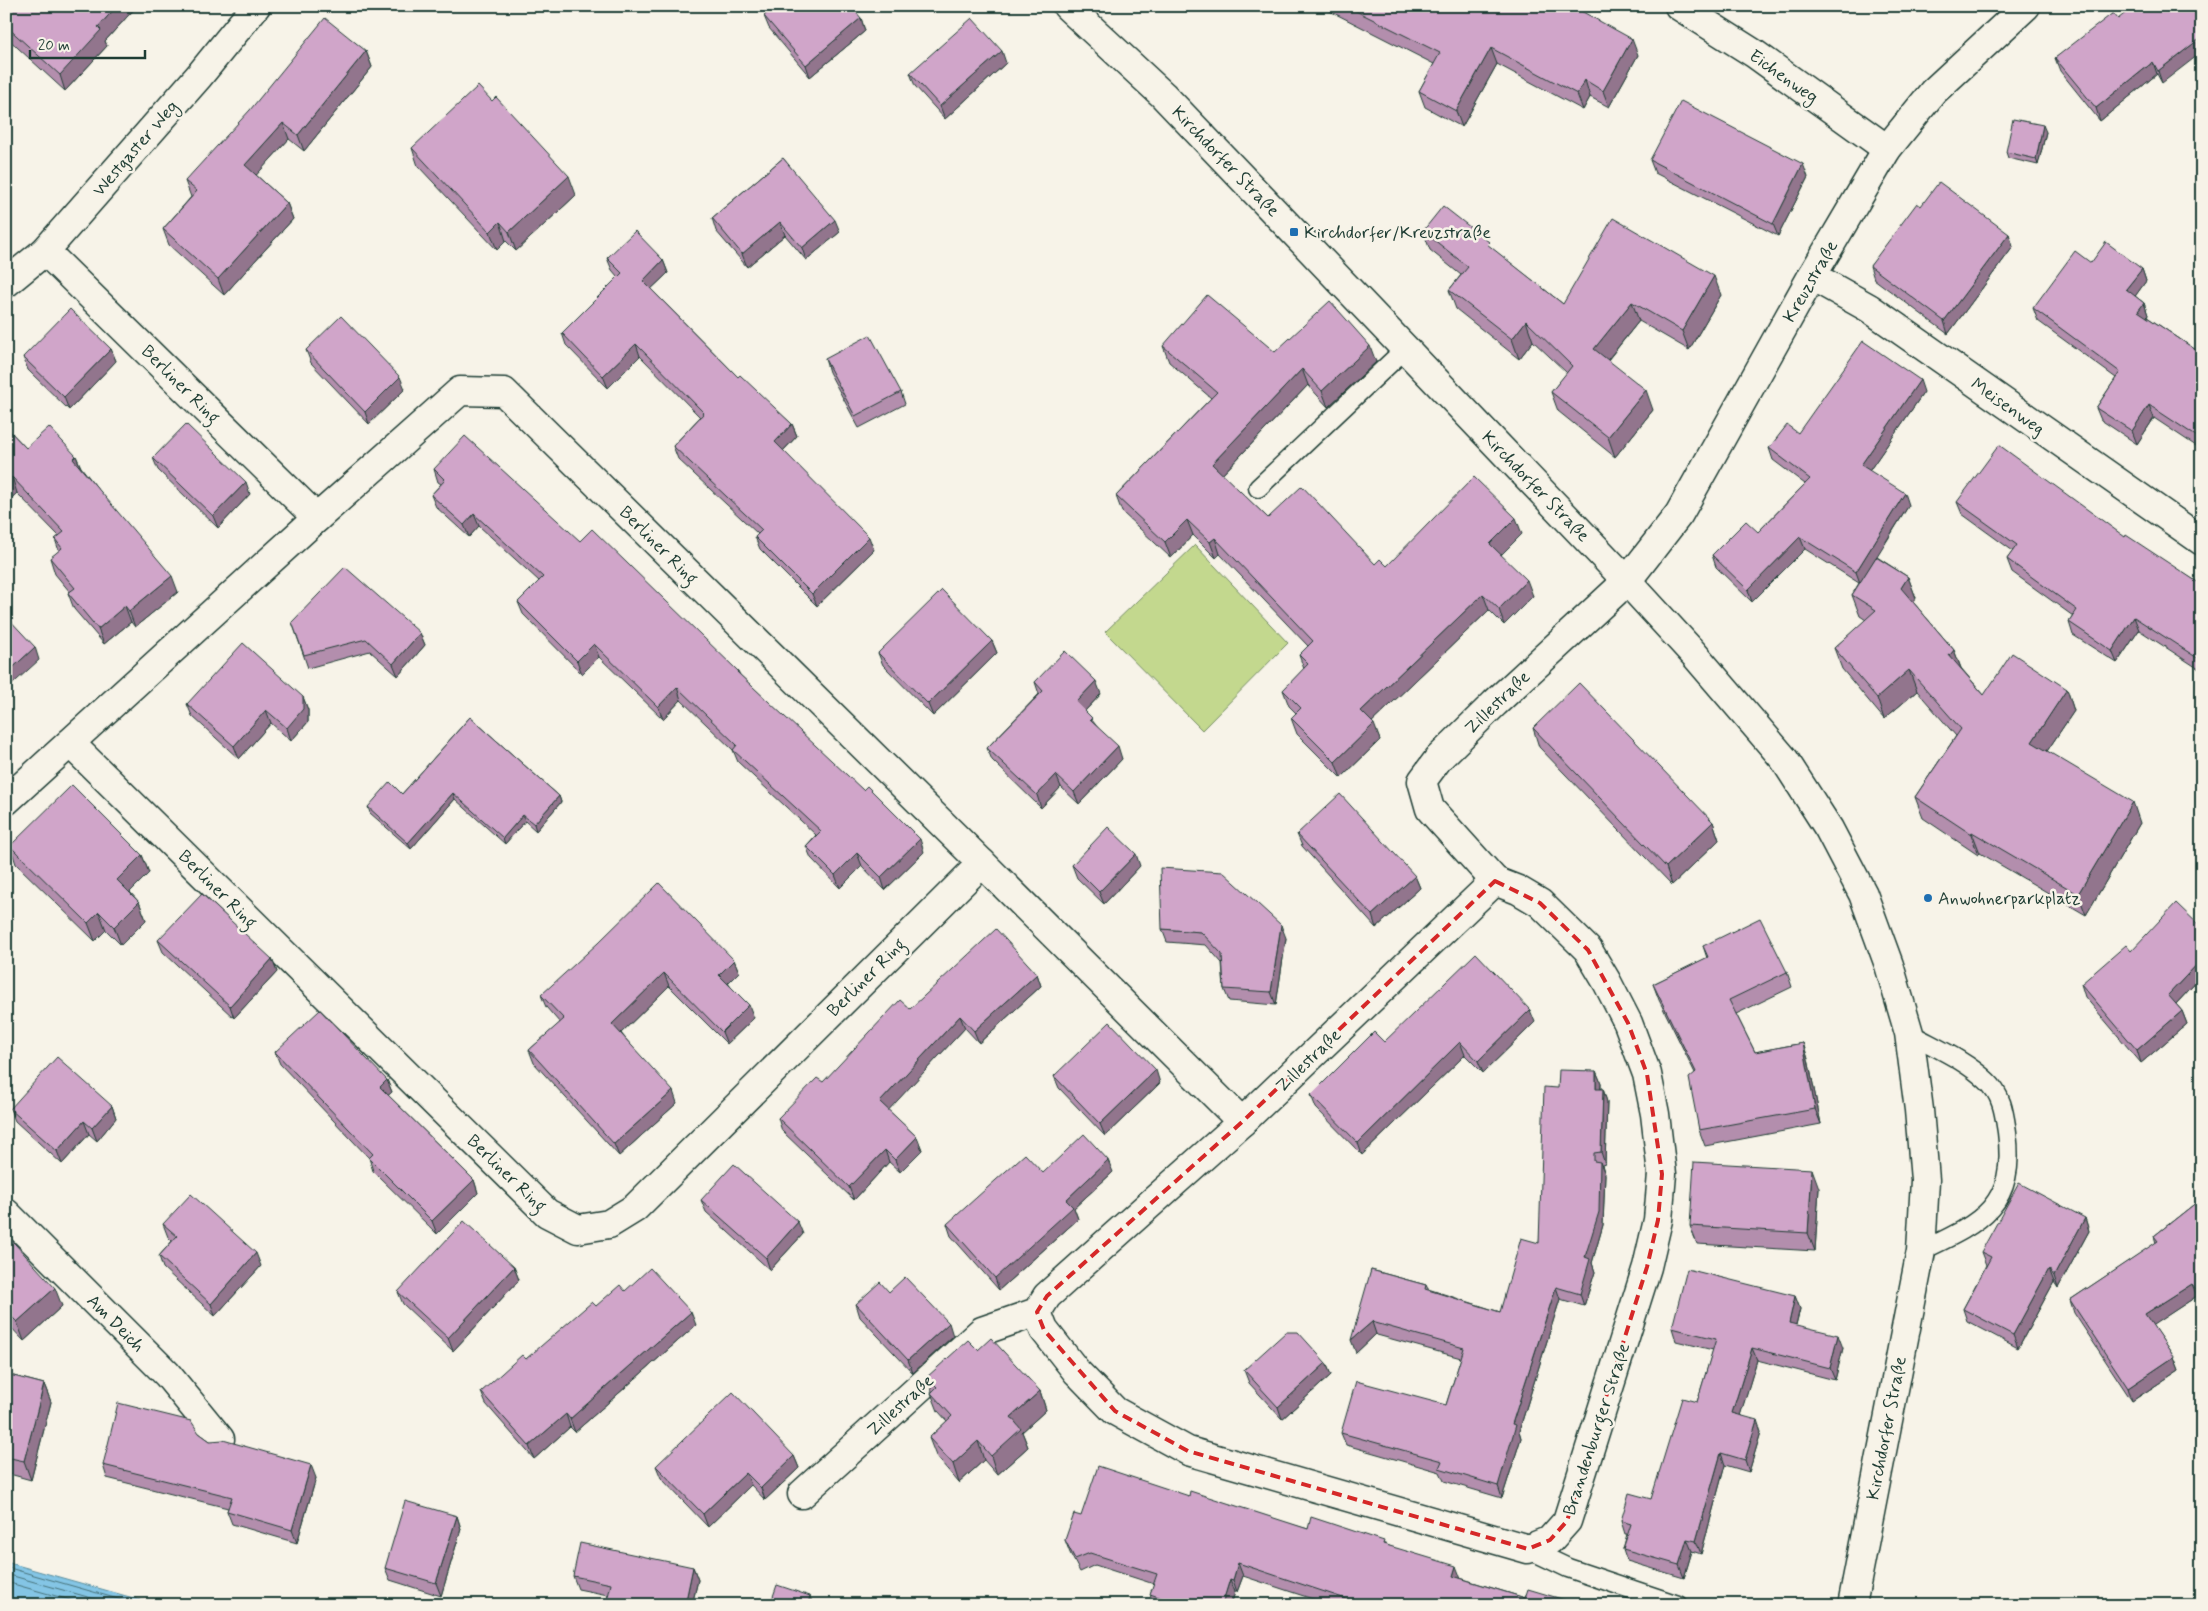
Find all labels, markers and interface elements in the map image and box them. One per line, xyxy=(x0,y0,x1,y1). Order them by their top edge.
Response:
scale bar xyxy=(30,28,145,60)
text: 20 m xyxy=(38,36,70,56)
street label: Eichenweg xyxy=(1743,44,1823,110)
street label: Westgaster Weg xyxy=(87,95,185,202)
street label: Kirchdorfer Straße xyxy=(1166,101,1285,223)
place label: Kirchdorfer/Kreuzstraße xyxy=(1304,221,1491,245)
marker: Kirchdorfer/Kreuzstraße xyxy=(1288,226,1300,238)
street label: Kreuzstraße xyxy=(1778,236,1844,327)
street label: Berliner Ring xyxy=(134,340,225,431)
street label: Meisenweg xyxy=(1966,373,2049,441)
street label: Kirchdorfer Straße xyxy=(1476,426,1595,548)
street label: Berliner Ring xyxy=(612,501,703,592)
street label: Zillestraße xyxy=(1460,665,1536,740)
street label: Berliner Ring xyxy=(171,845,262,936)
place label: Anwohnerparkplatz xyxy=(1938,887,2081,911)
marker: Anwohnerparkplatz xyxy=(1922,892,1934,904)
street label: Berliner Ring xyxy=(822,933,913,1024)
street label: Zillestraße xyxy=(1271,1023,1347,1098)
street label: Berliner Ring xyxy=(460,1129,552,1219)
street label: Am Deich xyxy=(81,1289,150,1358)
street label: Brandenburger Straße xyxy=(1558,1340,1638,1519)
street label: Kirchdorfer Straße xyxy=(1861,1354,1913,1502)
street label: Zillestraße xyxy=(862,1369,939,1442)

